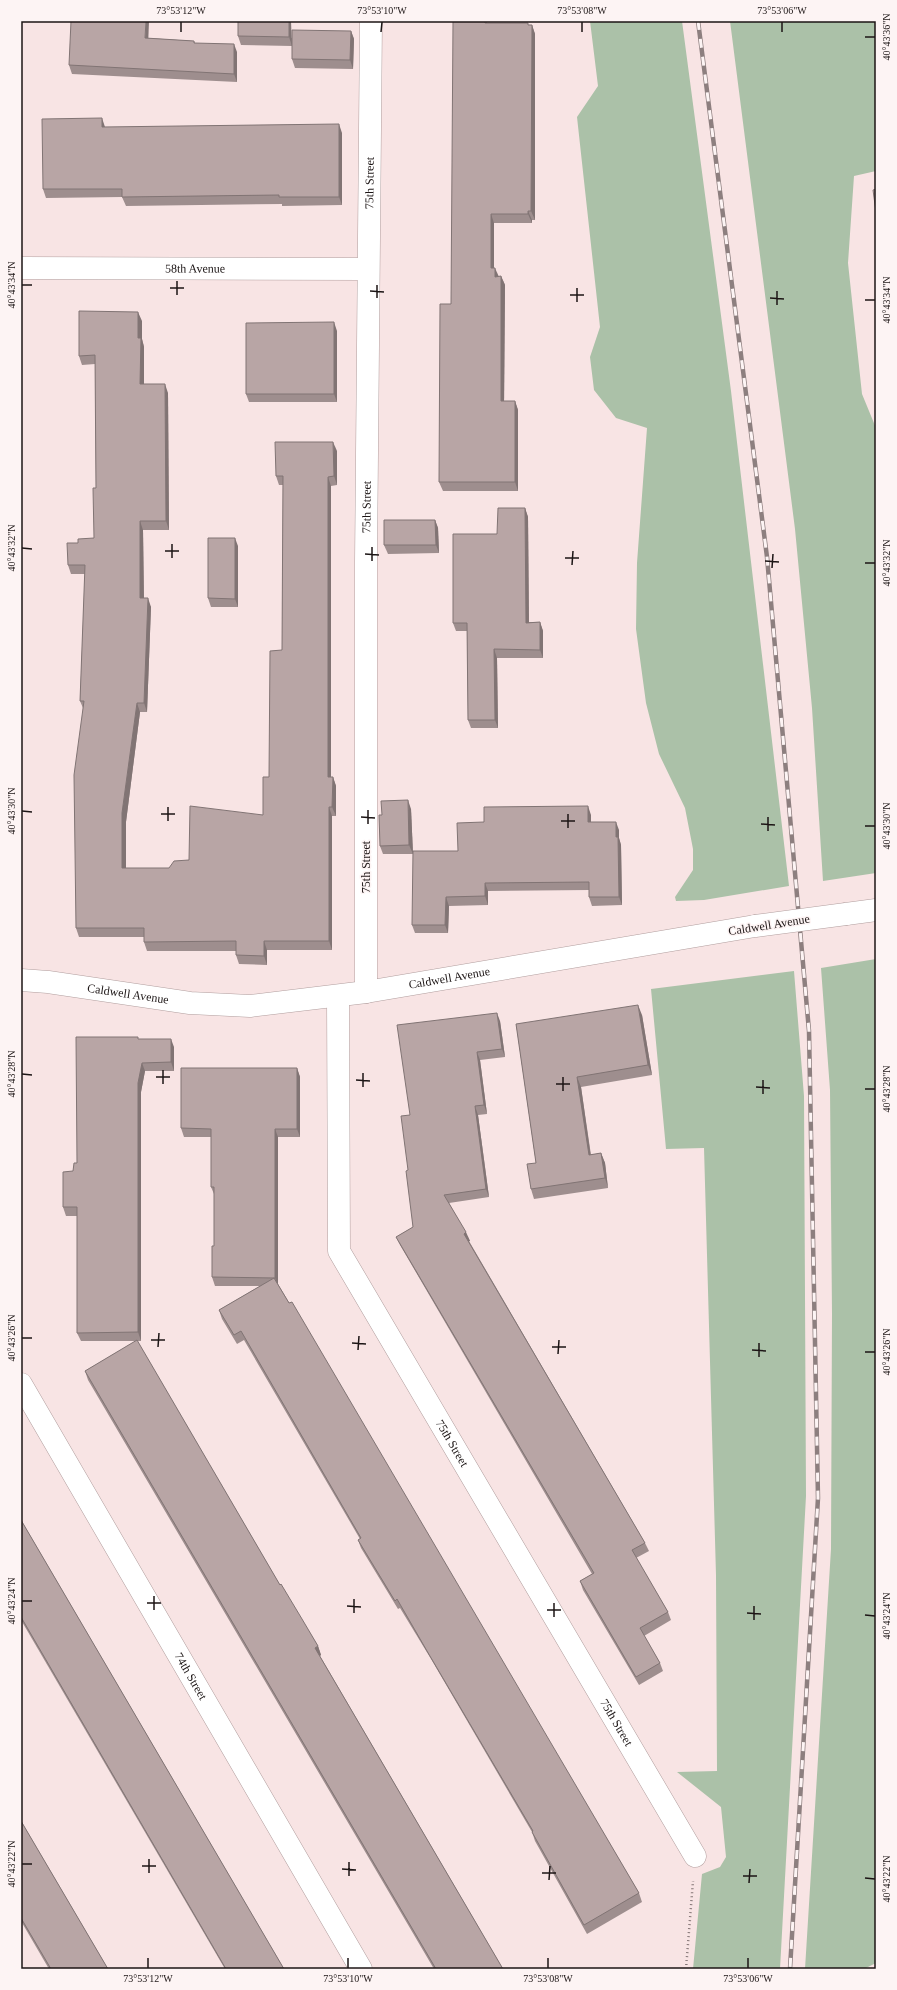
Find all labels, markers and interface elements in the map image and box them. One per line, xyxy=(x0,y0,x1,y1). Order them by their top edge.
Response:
text: 73°53'12"W xyxy=(156,5,206,16)
text: 73°53'10"W xyxy=(357,5,407,16)
text: 73°53'08"W xyxy=(557,5,607,16)
text: 73°53'06"W xyxy=(757,5,807,16)
text: 40°43'36"N xyxy=(881,13,892,61)
street label: 75th Street xyxy=(362,156,377,209)
text: 40°43'34"N xyxy=(6,261,17,309)
street label: 58th Avenue xyxy=(165,261,225,276)
text: 40°43'34"N xyxy=(881,276,892,324)
street label: 75th Street xyxy=(359,480,374,533)
text: 40°43'32"N xyxy=(6,524,17,572)
text: 40°43'32"N xyxy=(881,539,892,587)
text: 40°43'30"N xyxy=(6,787,17,835)
text: 40°43'30"N xyxy=(881,802,892,850)
street label: 75th Street xyxy=(359,840,373,893)
street label: Caldwell Avenue xyxy=(727,912,811,938)
street label: Caldwell Avenue xyxy=(408,964,491,992)
street label: Caldwell Avenue xyxy=(86,981,170,1007)
text: 40°43'28"N xyxy=(6,1050,17,1098)
text: 40°43'28"N xyxy=(881,1065,892,1113)
text: 40°43'26"N xyxy=(6,1314,17,1362)
text: 40°43'26"N xyxy=(881,1328,892,1376)
street label: 75th Street xyxy=(433,1417,472,1470)
text: 40°43'24"N xyxy=(6,1577,17,1625)
text: 40°43'24"N xyxy=(881,1592,892,1640)
street label: 74th Street xyxy=(172,1650,210,1703)
street label: 75th Street xyxy=(597,1696,636,1749)
text: 40°43'22"N xyxy=(6,1840,17,1888)
text: 40°43'22"N xyxy=(881,1855,892,1903)
text: 73°53'12"W xyxy=(123,1973,173,1984)
text: 73°53'10"W xyxy=(323,1973,373,1984)
text: 73°53'08"W xyxy=(523,1973,573,1984)
text: 73°53'06"W xyxy=(723,1973,773,1984)

